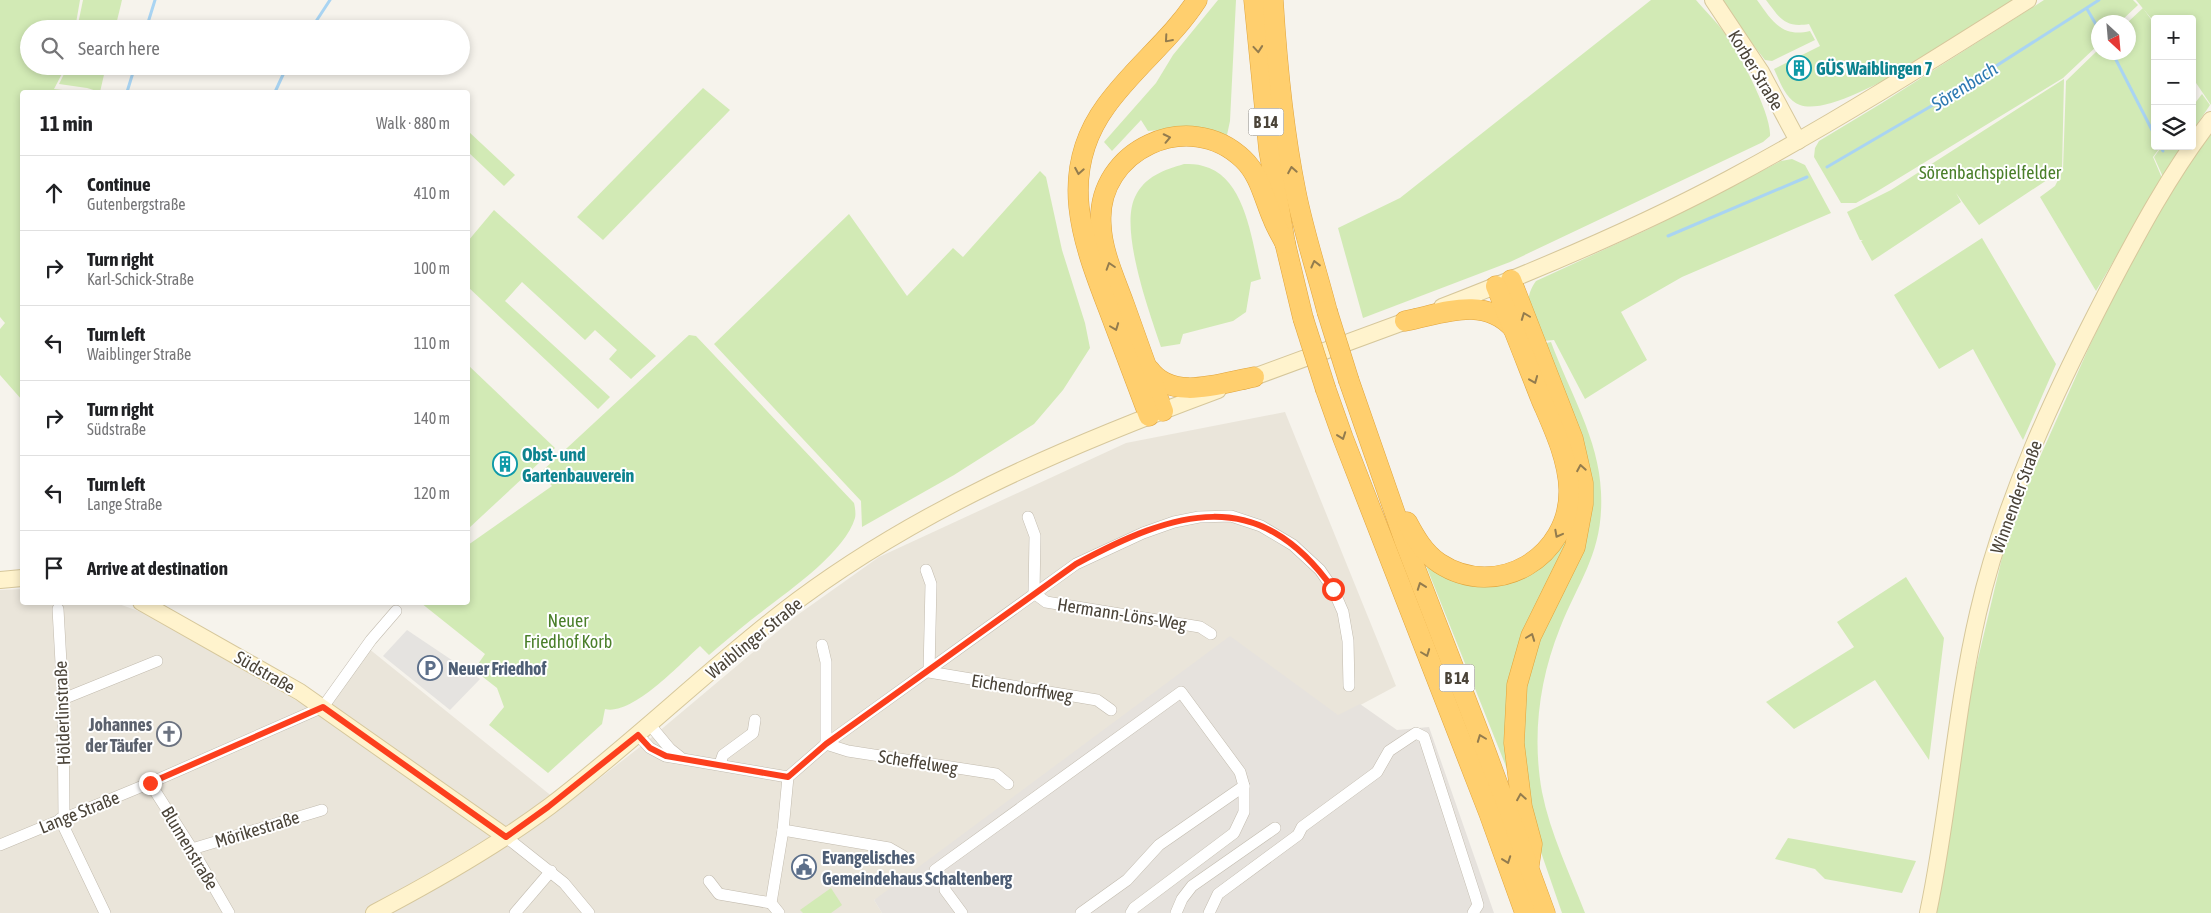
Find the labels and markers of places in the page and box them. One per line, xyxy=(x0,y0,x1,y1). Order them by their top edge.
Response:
building icon: GÜS Waiblingen 7 xyxy=(1786,55,1812,81)
place label: GÜS Waiblingen 7 xyxy=(1816,58,1933,79)
place label: Obst- und Gartenbauverein xyxy=(522,444,635,486)
building icon: Obst- und Gartenbauverein xyxy=(492,451,518,477)
parking icon: Neuer Friedhof xyxy=(417,655,443,681)
place label: Neuer Friedhof xyxy=(448,658,548,679)
place label: Johannes der Täufer xyxy=(85,714,153,756)
church icon: Johannes der Täufer xyxy=(156,721,182,747)
place label: Evangelisches Gemeindehaus Schaltenberg xyxy=(822,847,1013,889)
public building icon: Evangelisches Gemeindehaus Schaltenberg xyxy=(791,854,817,880)

